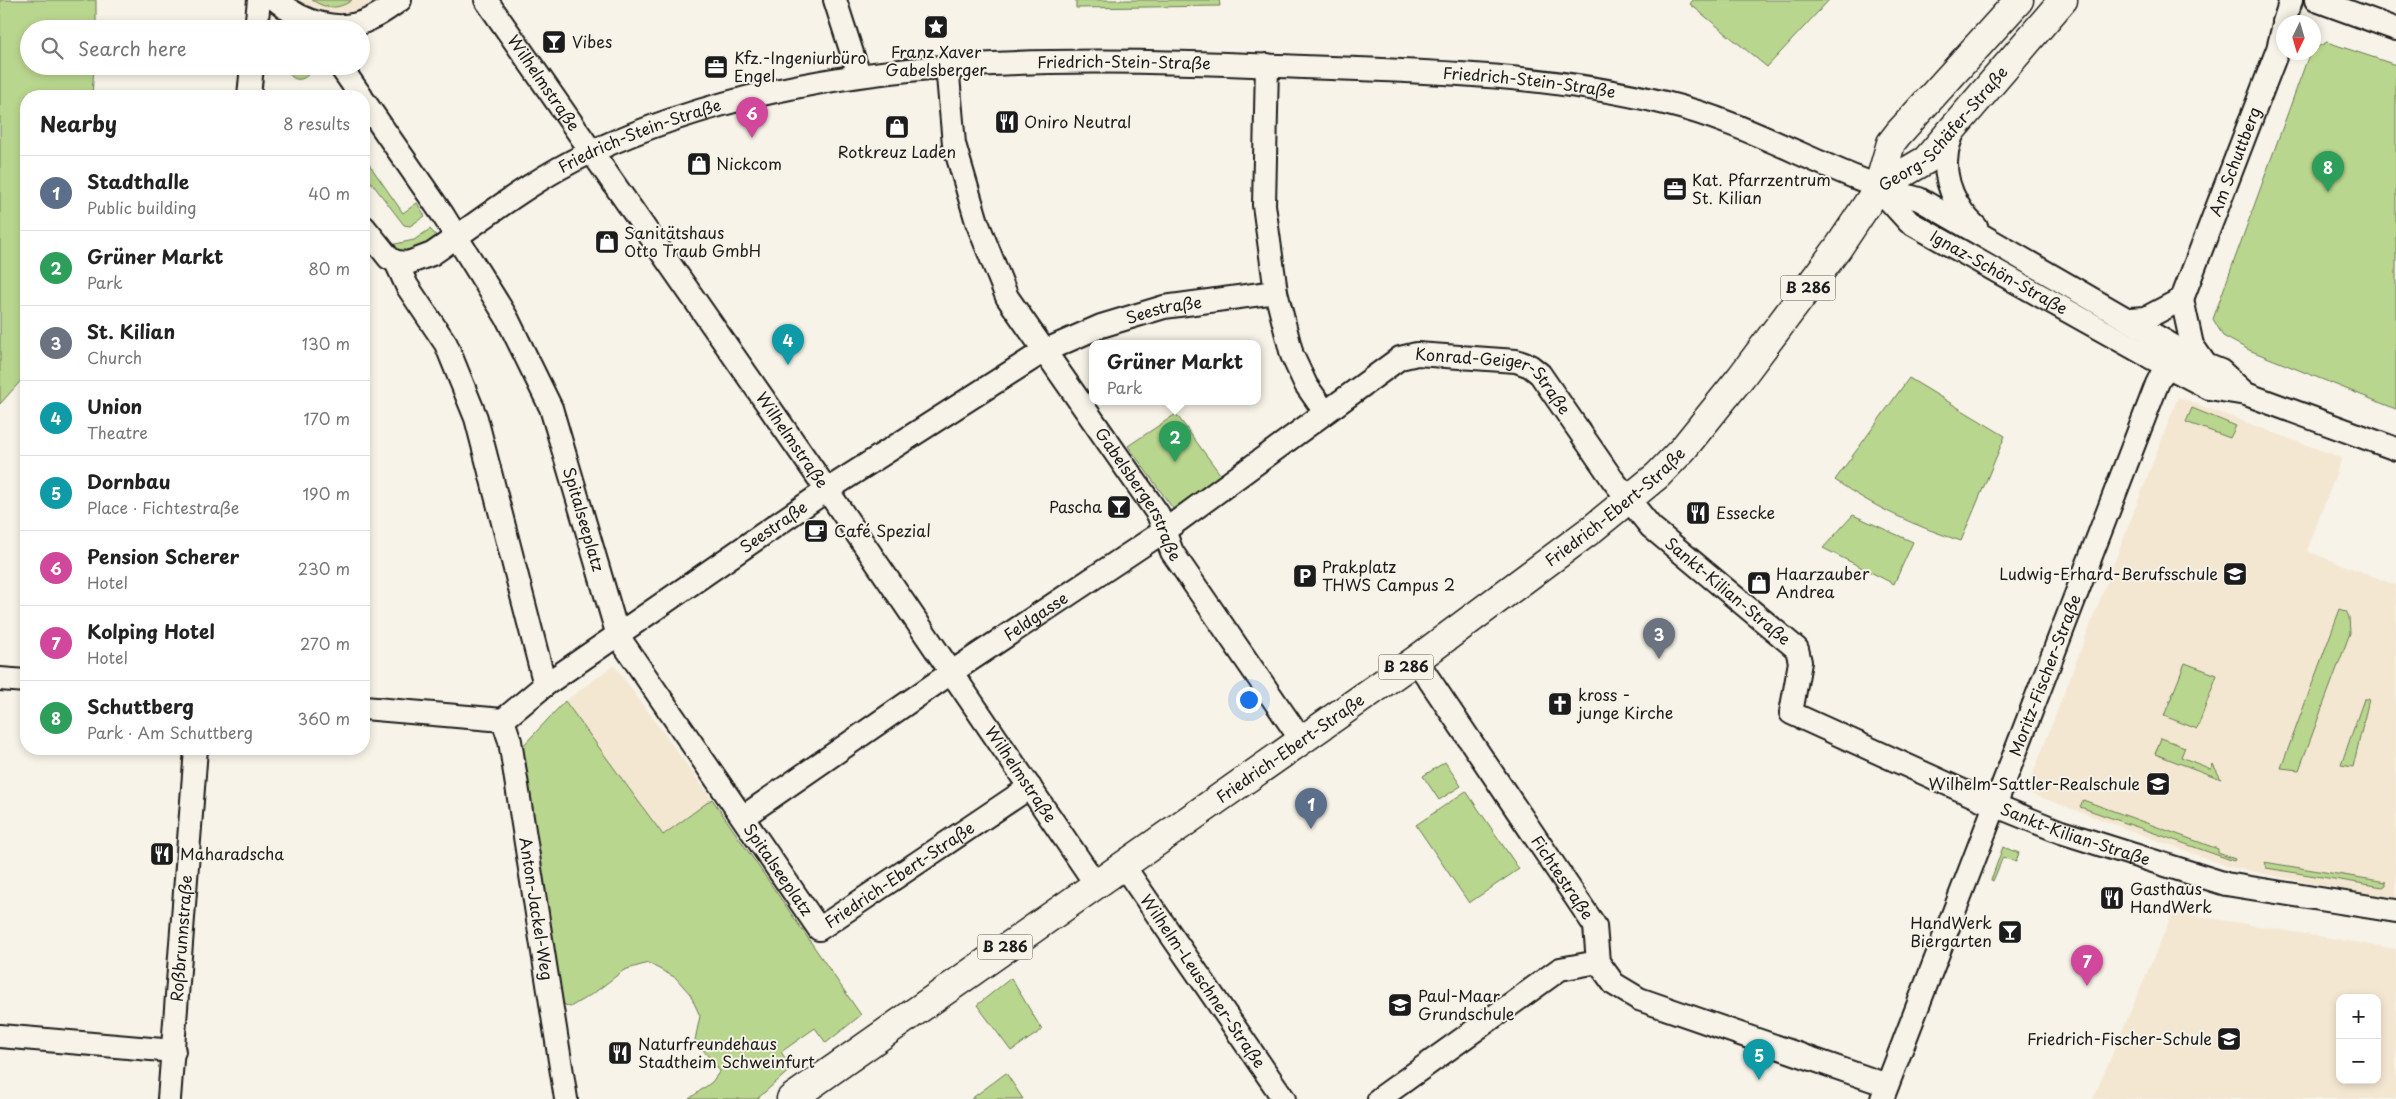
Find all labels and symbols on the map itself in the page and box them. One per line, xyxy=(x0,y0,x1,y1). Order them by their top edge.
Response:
place icon: Franz Xaver Gabelsberger xyxy=(923,14,949,40)
north arrow xyxy=(2276,15,2321,60)
street label: Wilhelmstraße xyxy=(503,29,586,135)
bar icon: Vibes xyxy=(541,29,567,55)
place label: Vibes xyxy=(572,29,612,53)
place label: Franz Xaver Gabelsberger xyxy=(885,39,987,81)
place label: Kfz.-Ingeniurbüro Engel xyxy=(734,45,866,87)
street label: Friedrich-Stein-Straße xyxy=(1037,49,1211,75)
office icon: Kfz.-Ingeniurbüro Engel xyxy=(703,54,729,80)
street label: Friedrich-Stein-Straße xyxy=(1442,60,1618,103)
street label: Georg-Schäfer-Straße xyxy=(1873,60,2013,196)
street label: Friedrich-Stein-Straße xyxy=(553,92,723,178)
pin: 6 xyxy=(736,97,768,138)
street label: Am Schuttberg xyxy=(2202,103,2266,219)
restaurant icon: Oniro Neutral xyxy=(994,109,1020,135)
place label: Oniro Neutral xyxy=(1024,109,1131,133)
shop icon: Rotkreuz Laden xyxy=(884,114,910,140)
place label: Rotkreuz Laden xyxy=(838,139,956,163)
shop icon: Nickcom xyxy=(686,151,712,177)
place label: Nickcom xyxy=(716,151,782,175)
pin: 8 xyxy=(2312,151,2344,192)
place label: Kat. Pfarrzentrum St. Kilian xyxy=(1692,167,1831,209)
office icon: Kat. Pfarrzentrum St. Kilian xyxy=(1662,176,1688,202)
place label: Sanitätshaus Otto Traub GmbH xyxy=(624,220,761,262)
street label: Ignaz-Schön-Straße xyxy=(1926,223,2072,320)
shop icon: Sanitätshaus Otto Traub GmbH xyxy=(594,229,620,255)
road number: B 286 xyxy=(1780,276,1836,300)
street label: Seestraße xyxy=(1122,289,1203,329)
pin: 4 xyxy=(772,324,804,365)
street label: Konrad-Geiger-Straße xyxy=(1414,341,1577,419)
street label: Wilhelmstraße xyxy=(751,386,835,492)
pin: 2 xyxy=(1159,421,1191,462)
street label: Gabelsbergerstraße xyxy=(1090,422,1188,566)
street label: Friedrich-Ebert-Straße xyxy=(1539,441,1690,571)
street label: Spitalseeplatz xyxy=(558,464,611,574)
street label: Seestraße xyxy=(734,494,812,558)
place label: Pascha xyxy=(1049,494,1102,518)
bar icon: Pascha xyxy=(1106,494,1132,520)
restaurant icon: Essecke xyxy=(1685,500,1711,526)
place label: Essecke xyxy=(1716,500,1775,524)
cafe icon: Café Spezial xyxy=(803,518,829,544)
place label: Café Spezial xyxy=(834,518,931,542)
street label: Sankt-Kilian-Straße xyxy=(1660,531,1796,650)
place label: Prakplatz THWS Campus 2 xyxy=(1322,554,1455,596)
place label: Haarzauber Andrea xyxy=(1776,561,1870,603)
place label: Ludwig-Erhard-Berufsschule xyxy=(1999,561,2218,585)
school or university icon: Ludwig-Erhard-Berufsschule xyxy=(2222,561,2248,587)
parking icon: Prakplatz THWS Campus 2 xyxy=(1292,563,1318,589)
shop icon: Haarzauber Andrea xyxy=(1746,570,1772,596)
street label: Feldgasse xyxy=(998,585,1072,646)
street label: Moritz-Fischer-Straße xyxy=(2002,591,2086,759)
pin: 3 xyxy=(1643,618,1675,659)
road number: B 286 xyxy=(1378,654,1434,680)
place label: kross - junge Kirche xyxy=(1576,682,1673,724)
street label: Friedrich-Ebert-Straße xyxy=(1211,687,1369,808)
your location xyxy=(1236,687,1262,713)
church icon: kross - junge Kirche xyxy=(1547,691,1573,717)
street label: Wilhelmstraße xyxy=(980,721,1063,827)
place label: Wilhelm-Sattler-Realschule xyxy=(1928,771,2140,795)
school or university icon: Wilhelm-Sattler-Realschule xyxy=(2145,771,2171,797)
pin: 1 xyxy=(1295,788,1327,829)
street label: Sankt-Kilian-Straße xyxy=(1997,796,2154,870)
street label: Friedrich-Ebert-Straße xyxy=(819,815,979,933)
street label: Spitalseeplatz xyxy=(739,818,820,920)
street label: Fichtestraße xyxy=(1526,830,1600,924)
street label: Anton-Jackel-Weg xyxy=(514,835,560,982)
restaurant icon: Maharadscha xyxy=(149,841,175,867)
place label: Maharadscha xyxy=(180,841,284,865)
street label: Roßbrunnstraße xyxy=(164,874,197,1003)
place label: Gasthaus HandWerk xyxy=(2130,876,2212,918)
restaurant icon: Gasthaus HandWerk xyxy=(2099,885,2125,911)
street label: Wilhelm-Leuschner-Straße xyxy=(1135,889,1272,1072)
place label: HandWerk Biergarten xyxy=(1910,910,1992,952)
bar icon: HandWerk Biergarten xyxy=(1997,919,2023,945)
road number: B 286 xyxy=(978,934,1032,960)
pin: 7 xyxy=(2071,945,2103,986)
place label: Paul-Maar Grundschule xyxy=(1418,983,1515,1025)
school or university icon: Paul-Maar Grundschule xyxy=(1387,992,1413,1018)
place label: Friedrich-Fischer-Schule xyxy=(2027,1026,2212,1050)
school or university icon: Friedrich-Fischer-Schule xyxy=(2216,1026,2242,1052)
place label: Naturfreundehaus Stadtheim Schweinfurt xyxy=(638,1031,815,1073)
pin: 5 xyxy=(1743,1039,1775,1080)
restaurant icon: Naturfreundehaus Stadtheim Schweinfurt xyxy=(607,1040,633,1066)

